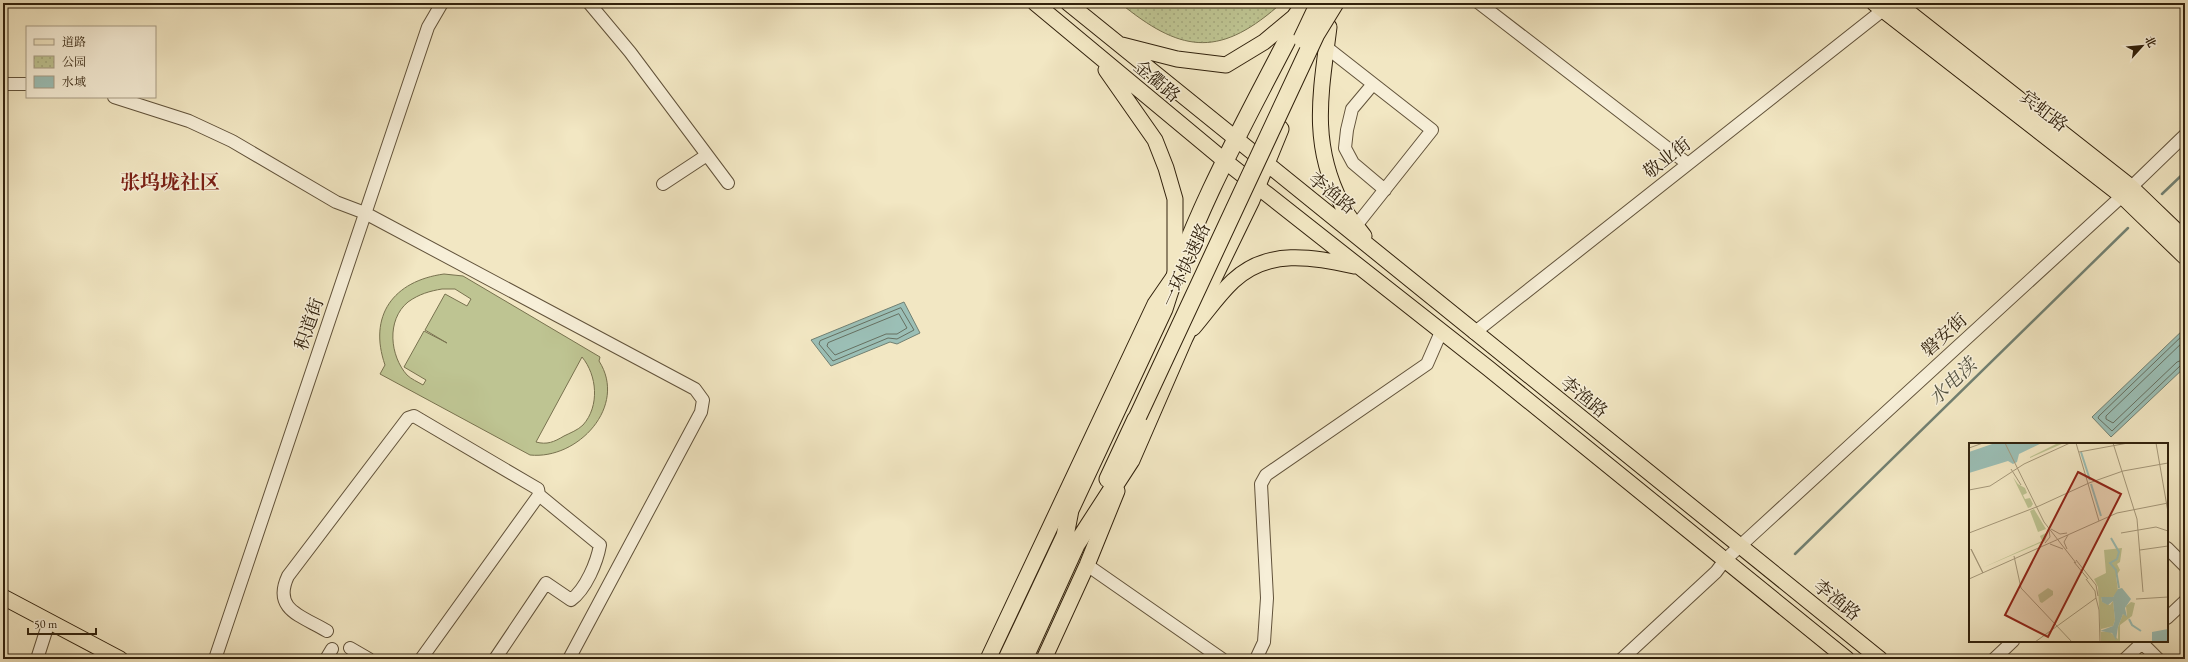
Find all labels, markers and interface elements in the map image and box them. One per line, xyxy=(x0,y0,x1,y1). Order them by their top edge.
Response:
legend xyxy=(26,26,156,98)
north arrow xyxy=(2122,26,2162,66)
text: 北 xyxy=(2142,33,2160,50)
text: 道路 xyxy=(62,34,86,50)
text: 公园 xyxy=(62,54,86,70)
street label: 金衢路 xyxy=(1129,54,1185,107)
text: 水域 xyxy=(62,74,86,90)
street label: 宾虹路 xyxy=(2016,85,2073,136)
street label: 敬业街 xyxy=(1638,132,1695,183)
street label: 李渔路 xyxy=(1304,167,1361,219)
district label: 张坞垅社区 xyxy=(120,169,220,195)
street label: 一环快速路 xyxy=(1156,219,1215,310)
street label: 积道街 xyxy=(289,295,328,353)
street label: 磐安街 xyxy=(1916,308,1971,361)
water label: 水电渎 xyxy=(1923,351,1983,410)
street label: 李渔路 xyxy=(1556,371,1613,423)
inset map xyxy=(1969,443,2168,642)
street label: 李渔路 xyxy=(1809,574,1866,626)
scale bar xyxy=(28,610,96,636)
text: 50 m xyxy=(34,616,58,632)

